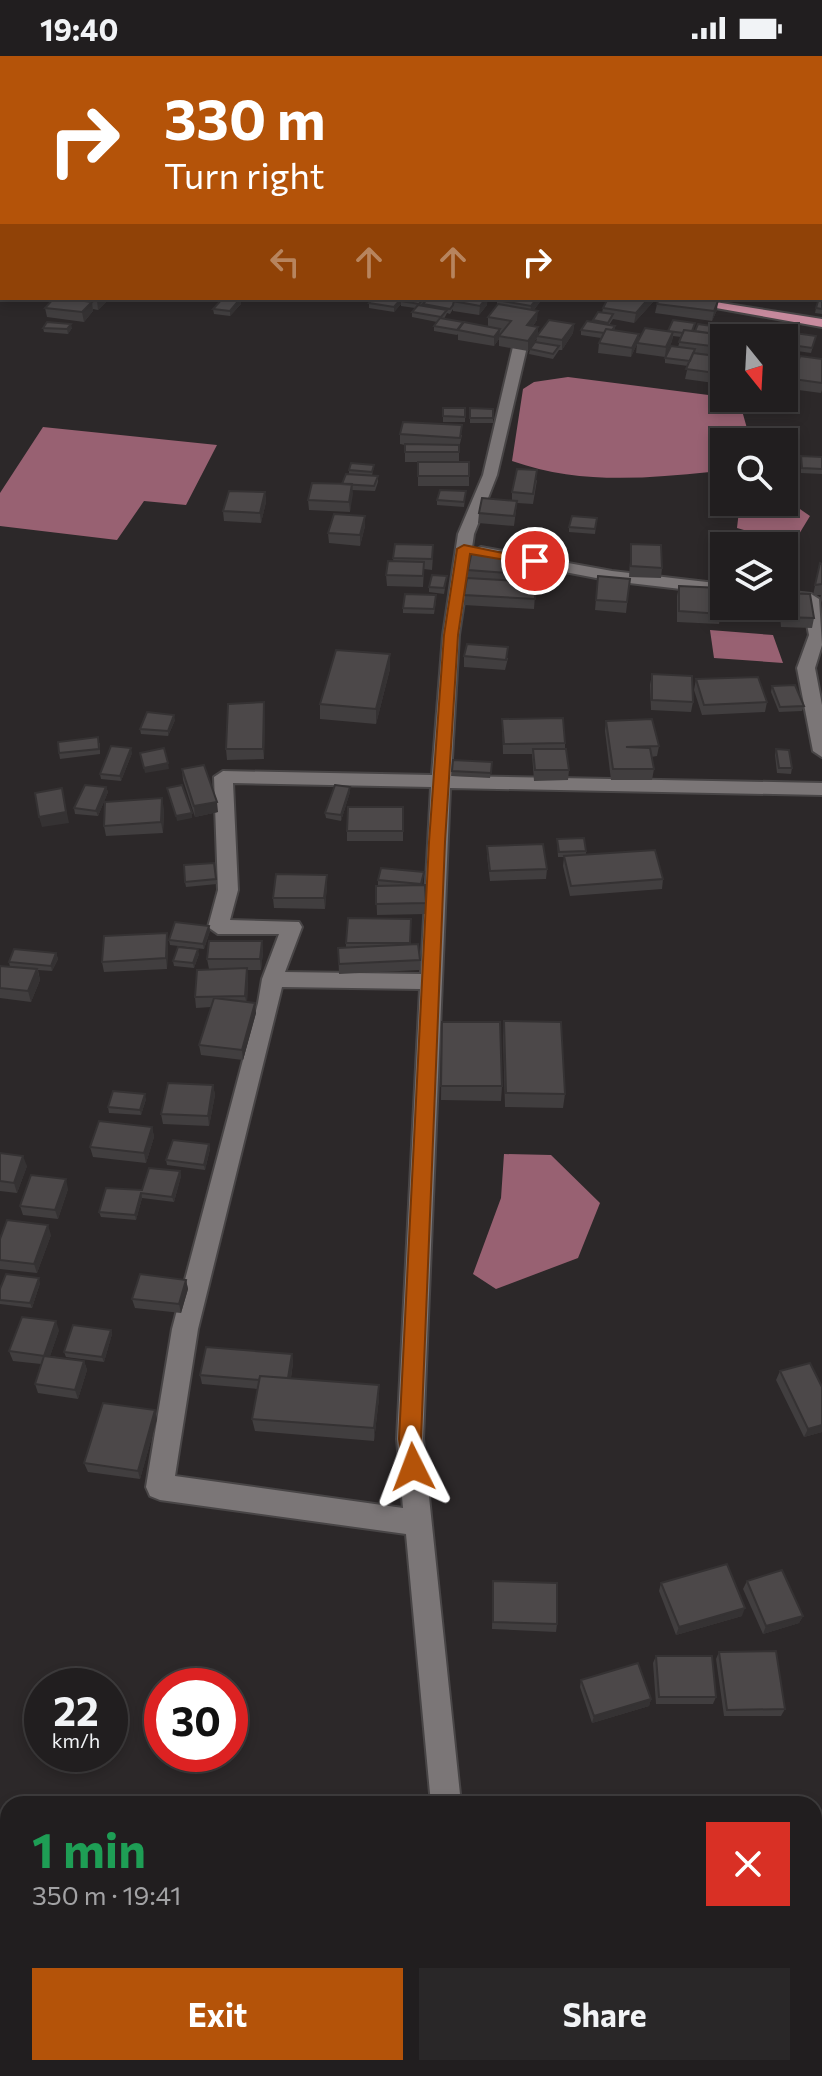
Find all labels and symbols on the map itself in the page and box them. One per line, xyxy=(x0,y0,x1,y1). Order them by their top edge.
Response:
north arrow xyxy=(710,324,798,412)
pin xyxy=(501,527,569,595)
position arrow xyxy=(371,1425,455,1509)
speed limit sign: 30 xyxy=(144,1668,248,1772)

